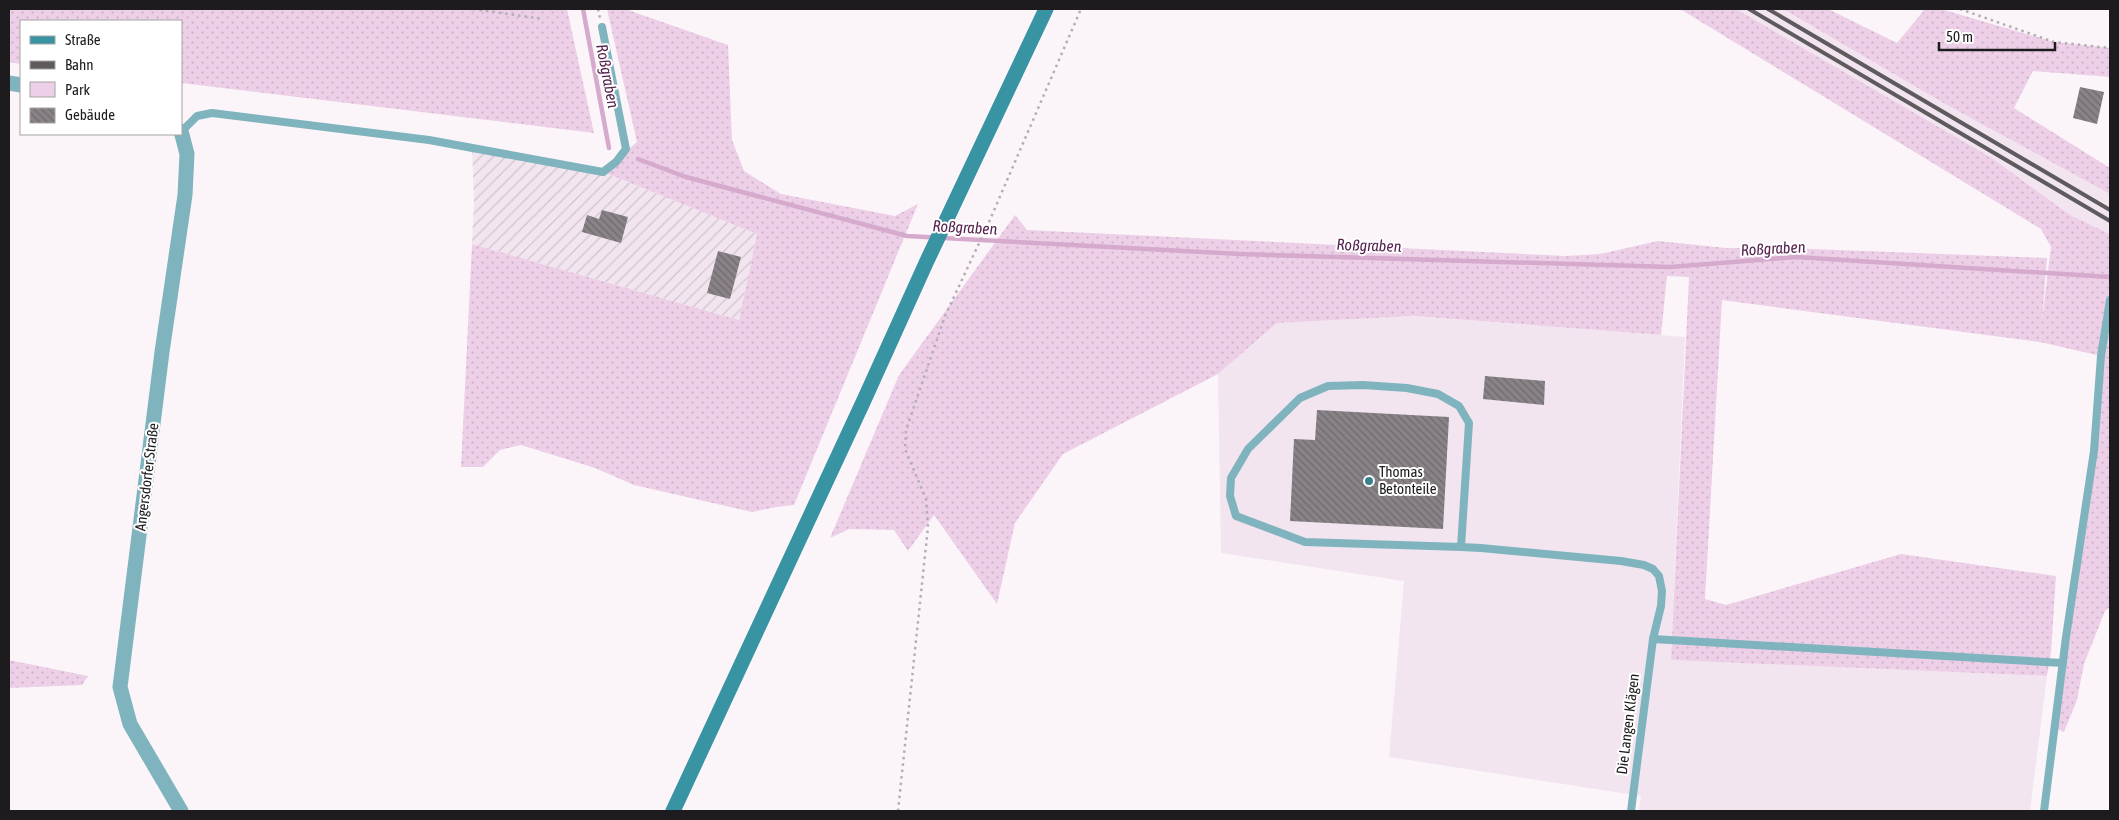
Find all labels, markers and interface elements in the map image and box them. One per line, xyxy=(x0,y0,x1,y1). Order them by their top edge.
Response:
legend xyxy=(20,20,182,135)
scale bar xyxy=(1939,20,2055,52)
text: 50 m xyxy=(1946,28,1973,45)
text: Straße xyxy=(65,31,101,48)
water label: Roßgraben xyxy=(592,42,623,110)
text: Bahn xyxy=(65,56,94,73)
text: Park xyxy=(65,81,90,98)
text: Gebäude xyxy=(65,106,115,123)
water label: Roßgraben xyxy=(932,216,998,239)
water label: Roßgraben xyxy=(1336,235,1402,256)
water label: Roßgraben xyxy=(1740,237,1806,260)
street label: Angersdorfer Straße xyxy=(131,422,162,532)
place label: Thomas Betonteile xyxy=(1379,463,1437,497)
marker: Thomas Betonteile xyxy=(1363,475,1375,487)
street label: Die Langen Klägen xyxy=(1613,672,1642,775)

